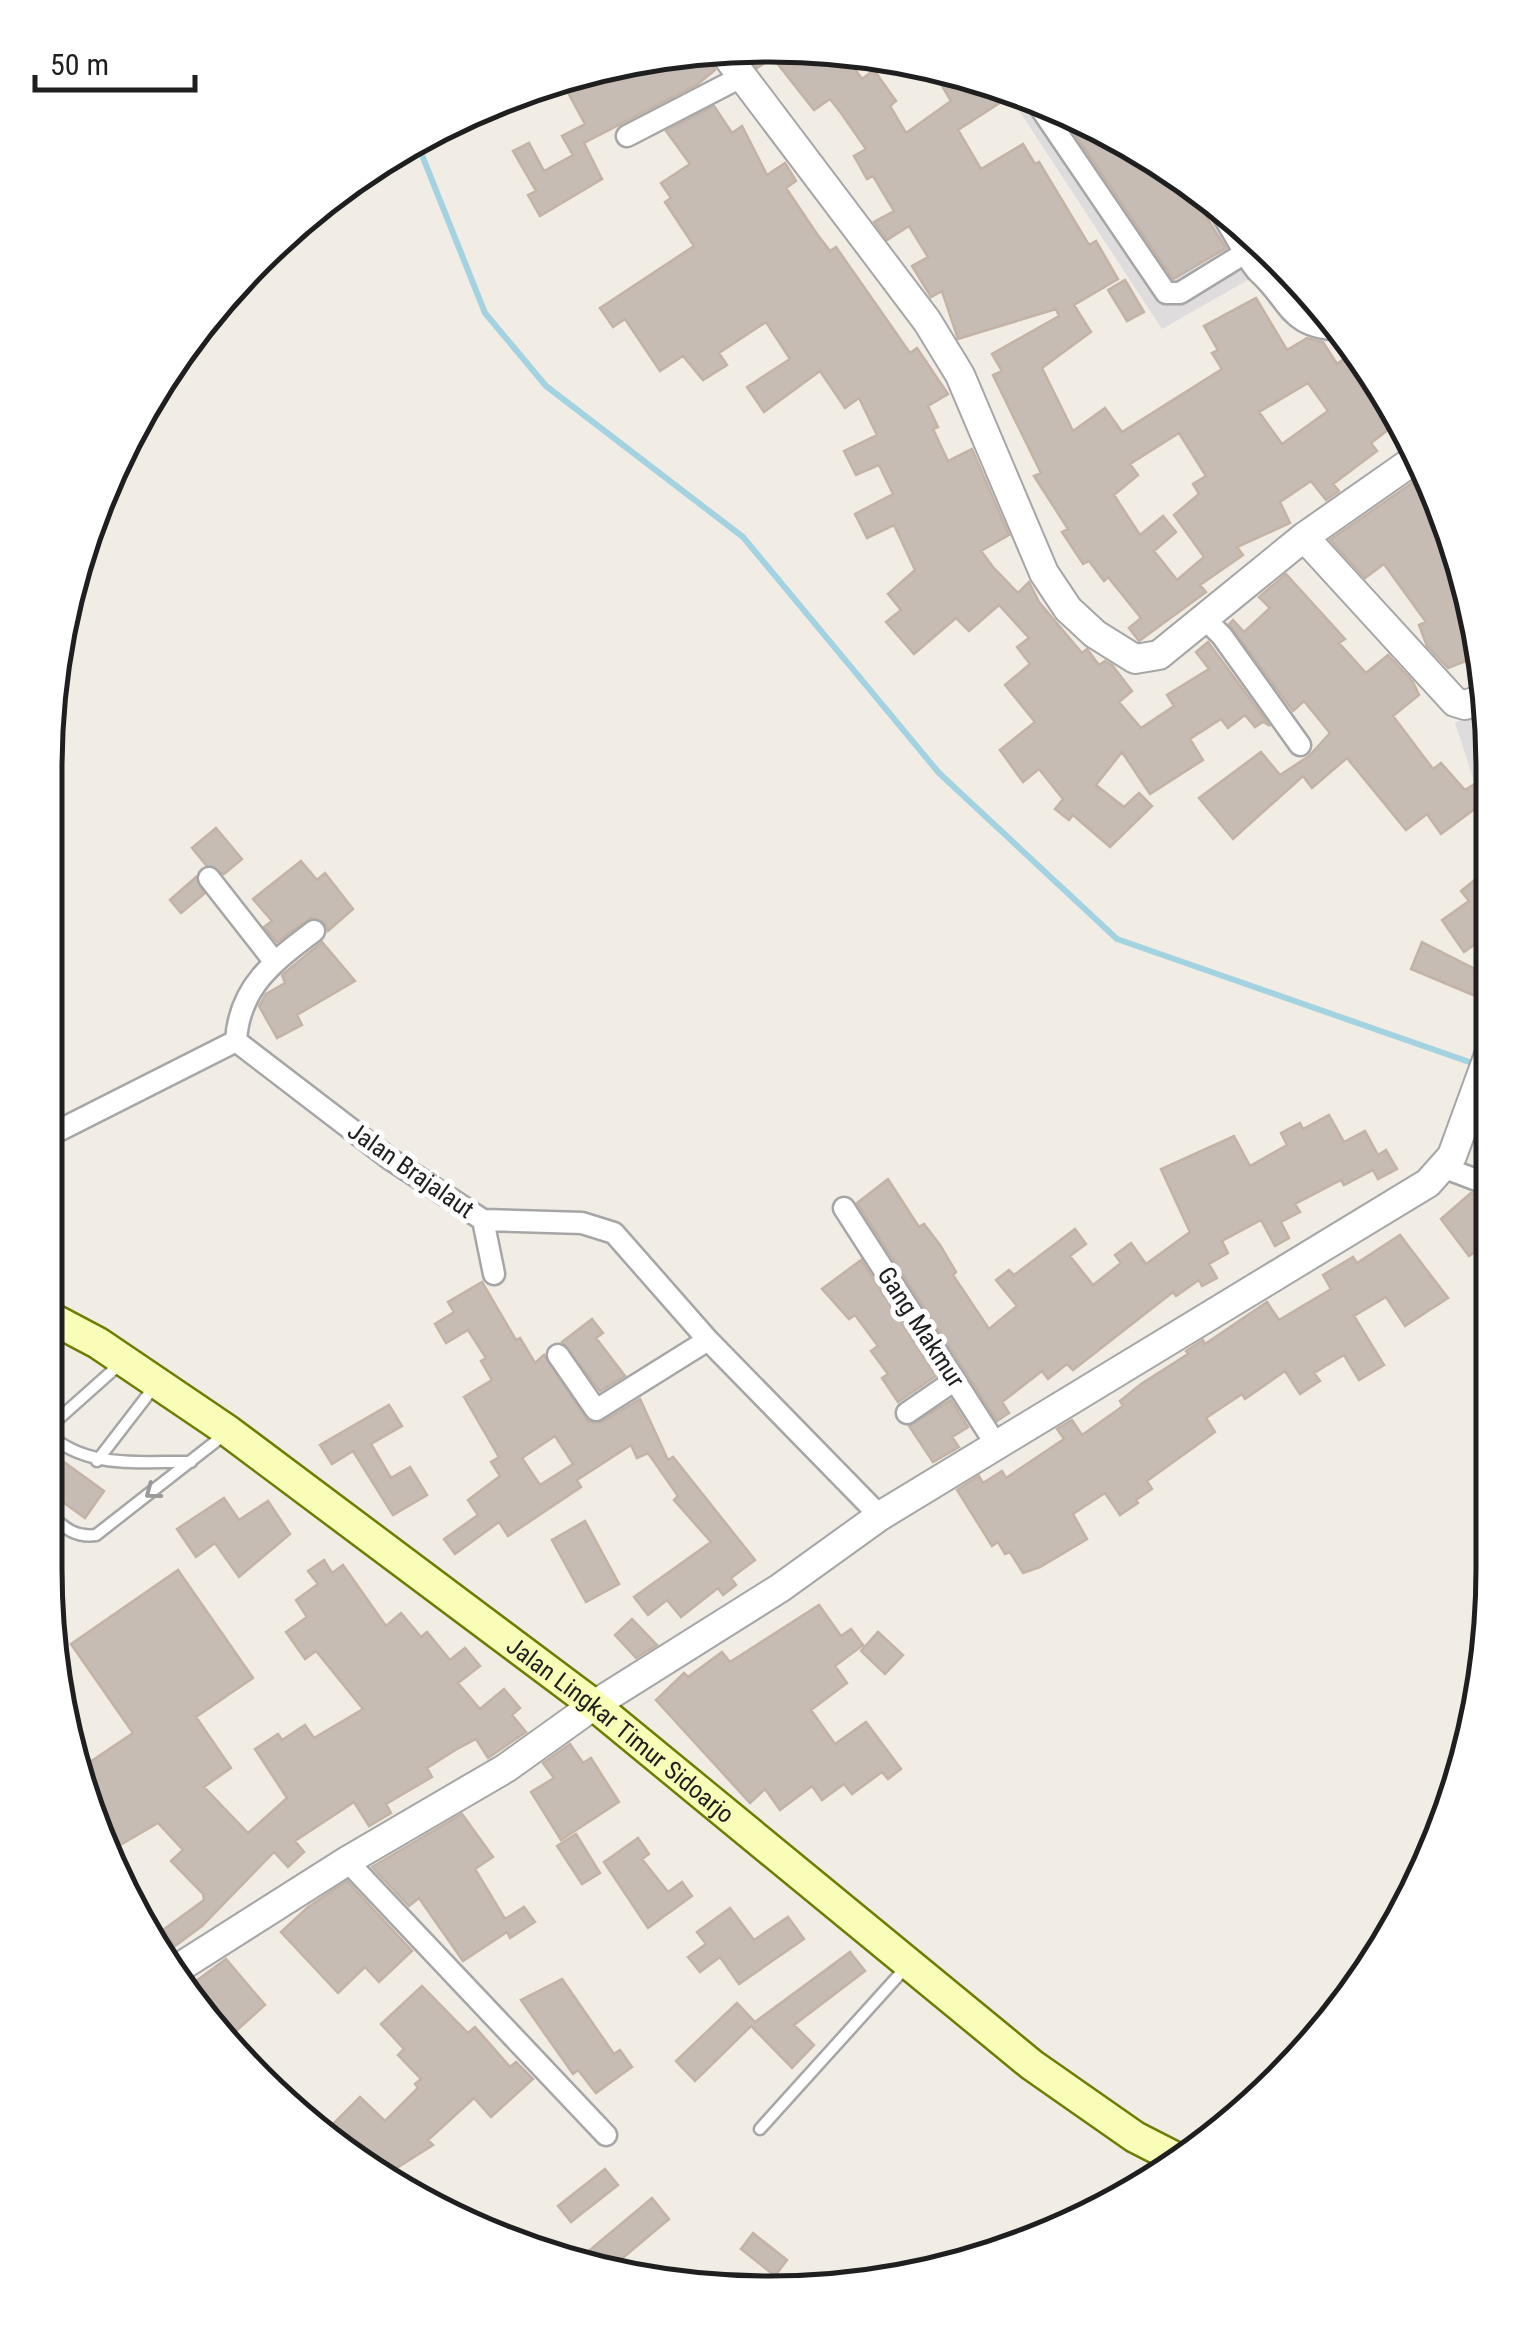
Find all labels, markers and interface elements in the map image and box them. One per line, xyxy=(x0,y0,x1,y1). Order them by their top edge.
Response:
scale bar xyxy=(35,30,195,92)
text: 50 m xyxy=(50,47,109,82)
street label: Jalan Brajalaut xyxy=(342,1116,480,1224)
street label: Gang Makmur xyxy=(871,1261,971,1393)
one-way arrow xyxy=(145,1480,163,1497)
street label: Jalan Lingkar Timur Sidoarjo xyxy=(501,1630,740,1829)

